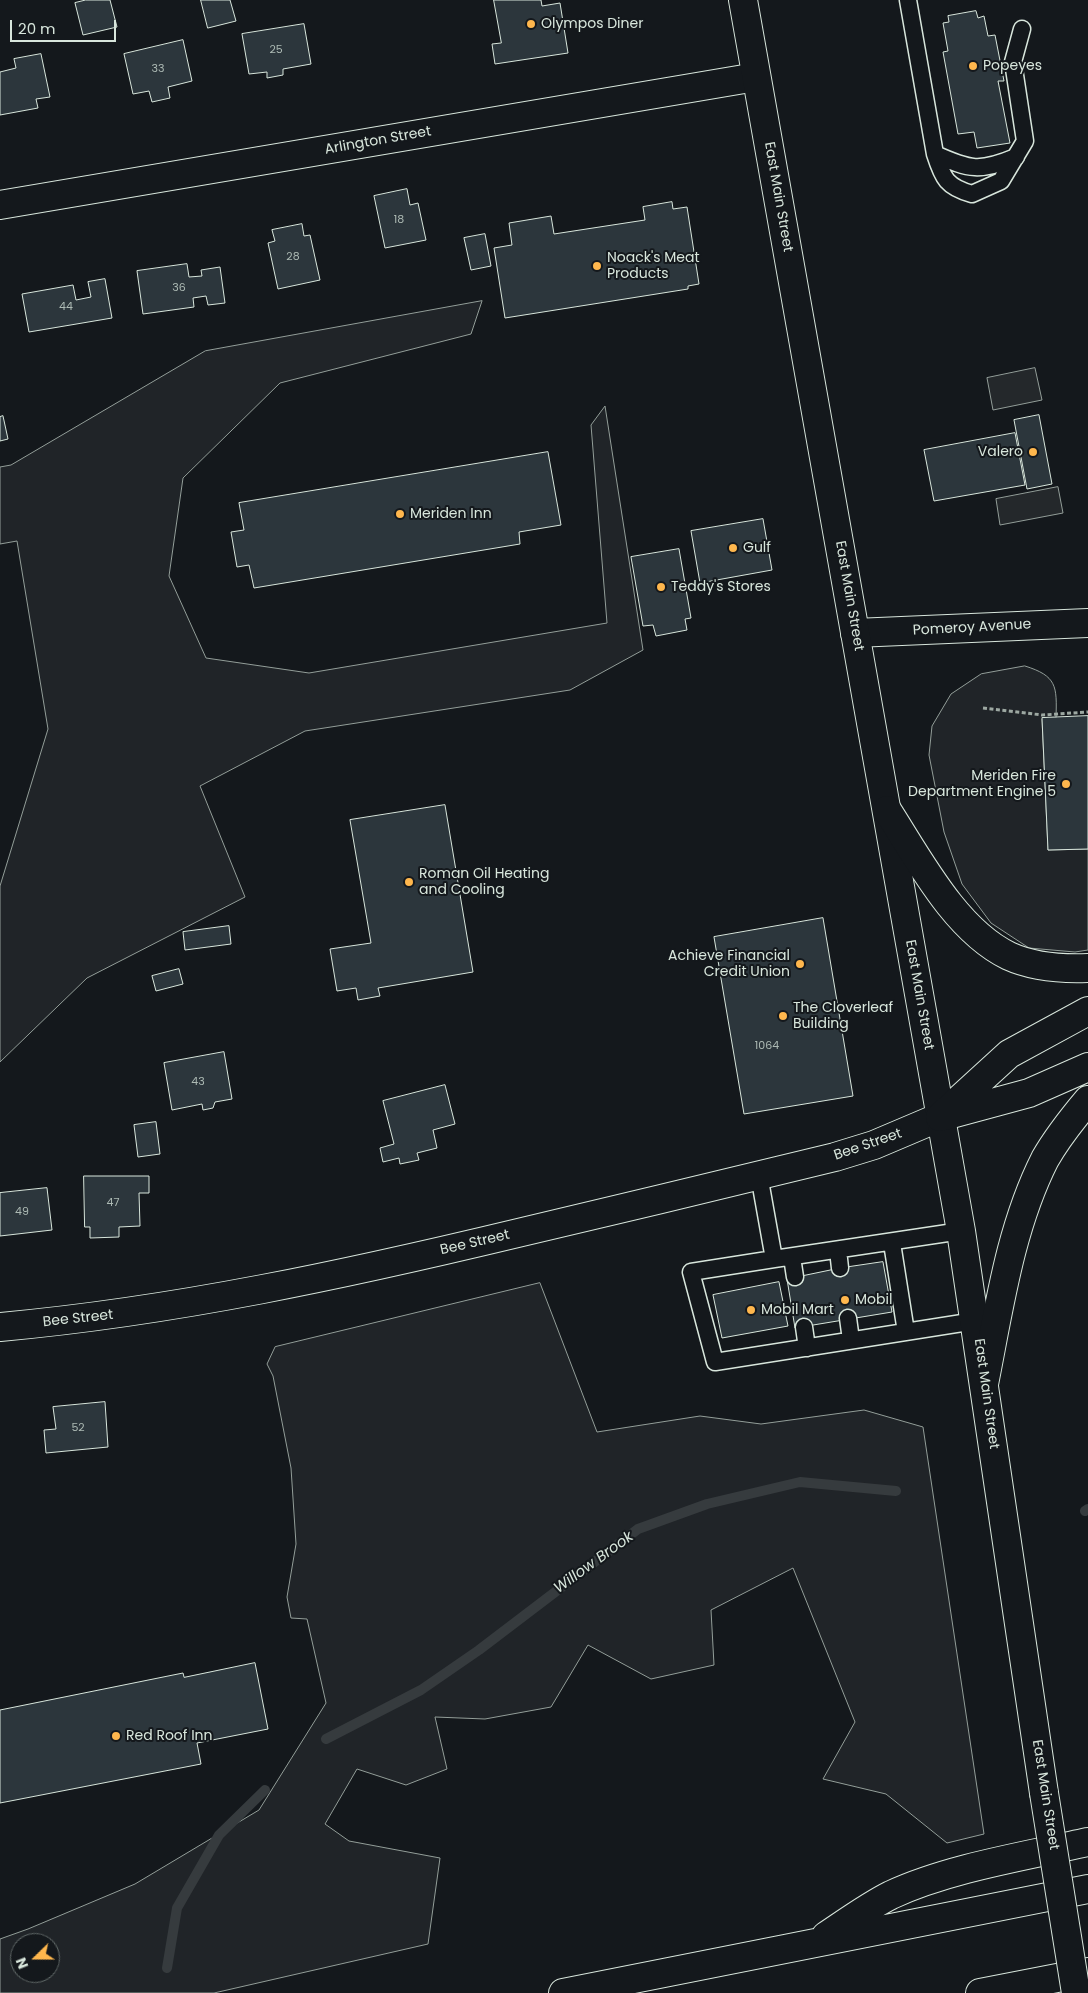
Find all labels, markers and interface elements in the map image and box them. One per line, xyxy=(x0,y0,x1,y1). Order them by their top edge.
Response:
scale bar xyxy=(12,10,119,42)
place label: Olympos Diner xyxy=(541,16,643,32)
text: 20 m xyxy=(18,18,56,39)
marker: Olympos Diner xyxy=(525,18,537,30)
house number: 25 xyxy=(269,43,283,57)
place label: Popeyes xyxy=(983,58,1042,74)
marker: Popeyes xyxy=(967,60,979,72)
house number: 33 xyxy=(152,62,164,76)
street label: Arlington Street xyxy=(324,123,432,159)
street label: East Main Street xyxy=(760,141,796,253)
house number: 18 xyxy=(394,213,404,227)
house number: 28 xyxy=(286,250,300,264)
place label: Noack's Meat Products xyxy=(607,250,700,282)
marker: Noack's Meat Products xyxy=(591,260,603,272)
house number: 36 xyxy=(172,281,186,295)
house number: 44 xyxy=(59,300,73,314)
place label: Valero xyxy=(978,444,1023,460)
marker: Valero xyxy=(1027,446,1039,458)
place label: Meriden Inn xyxy=(410,506,492,522)
marker: Meriden Inn xyxy=(394,508,406,520)
place label: Gulf xyxy=(743,540,771,556)
street label: East Main Street xyxy=(831,540,867,652)
marker: Gulf xyxy=(727,542,739,554)
place label: Teddy's Stores xyxy=(671,579,771,595)
marker: Teddy's Stores xyxy=(655,581,667,593)
street label: Pomeroy Avenue xyxy=(912,617,1032,639)
place label: Meriden Fire Department Engine 5 xyxy=(908,768,1056,800)
marker: Meriden Fire Department Engine 5 xyxy=(1060,778,1072,790)
place label: Roman Oil Heating and Cooling xyxy=(419,866,549,899)
marker: Roman Oil Heating and Cooling xyxy=(403,876,415,888)
street label: East Main Street xyxy=(901,939,937,1051)
place label: Achieve Financial Credit Union xyxy=(668,948,790,980)
marker: Achieve Financial Credit Union xyxy=(794,958,806,970)
place label: The Cloverleaf Building xyxy=(793,1000,893,1032)
marker: The Cloverleaf Building xyxy=(777,1010,789,1022)
house number: 1064 xyxy=(755,1039,779,1053)
house number: 43 xyxy=(191,1075,205,1089)
street label: Bee Street xyxy=(832,1126,904,1164)
house number: 47 xyxy=(107,1196,119,1210)
house number: 49 xyxy=(15,1205,29,1219)
street label: Bee Street xyxy=(439,1227,511,1259)
place label: Mobil xyxy=(855,1292,892,1308)
marker: Mobil xyxy=(839,1294,851,1306)
place label: Mobil Mart xyxy=(761,1302,834,1318)
marker: Mobil Mart xyxy=(745,1304,757,1316)
street label: Bee Street xyxy=(42,1307,114,1331)
street label: East Main Street xyxy=(970,1338,1002,1450)
house number: 52 xyxy=(71,1421,85,1435)
water label: Willow Brook xyxy=(551,1528,637,1598)
place label: Red Roof Inn xyxy=(126,1728,213,1744)
marker: Red Roof Inn xyxy=(110,1730,122,1742)
street label: East Main Street xyxy=(1028,1739,1062,1851)
north arrow xyxy=(10,1933,60,1983)
text: N xyxy=(11,1955,33,1972)

